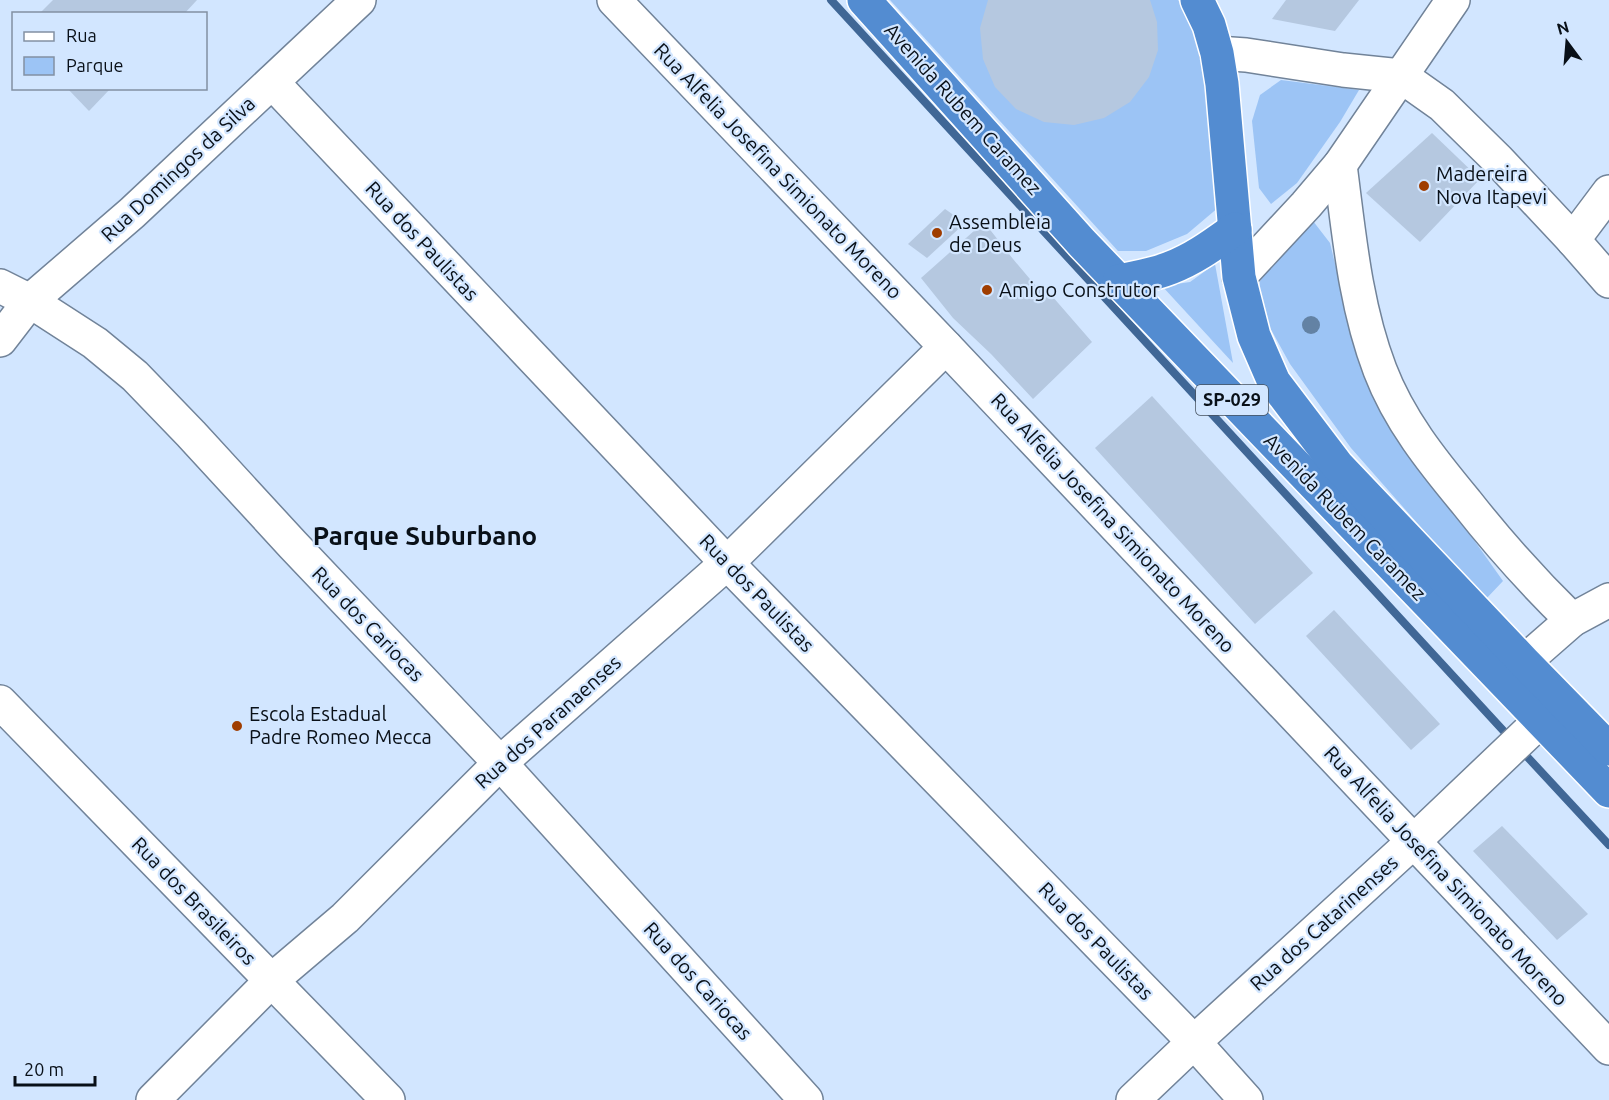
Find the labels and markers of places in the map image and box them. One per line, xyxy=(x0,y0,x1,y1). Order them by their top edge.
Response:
place label: Madereira Nova Itapevi xyxy=(1436,162,1547,208)
marker: Madereira Nova Itapevi xyxy=(1417,179,1431,193)
place label: Assembleia de Deus xyxy=(949,210,1051,256)
marker: Assembleia de Deus xyxy=(930,226,944,240)
place label: Amigo Construtor xyxy=(999,278,1160,301)
marker: Amigo Construtor xyxy=(980,283,994,297)
place label: Escola Estadual Padre Romeo Mecca xyxy=(249,702,432,748)
marker: Escola Estadual Padre Romeo Mecca xyxy=(230,719,244,733)

